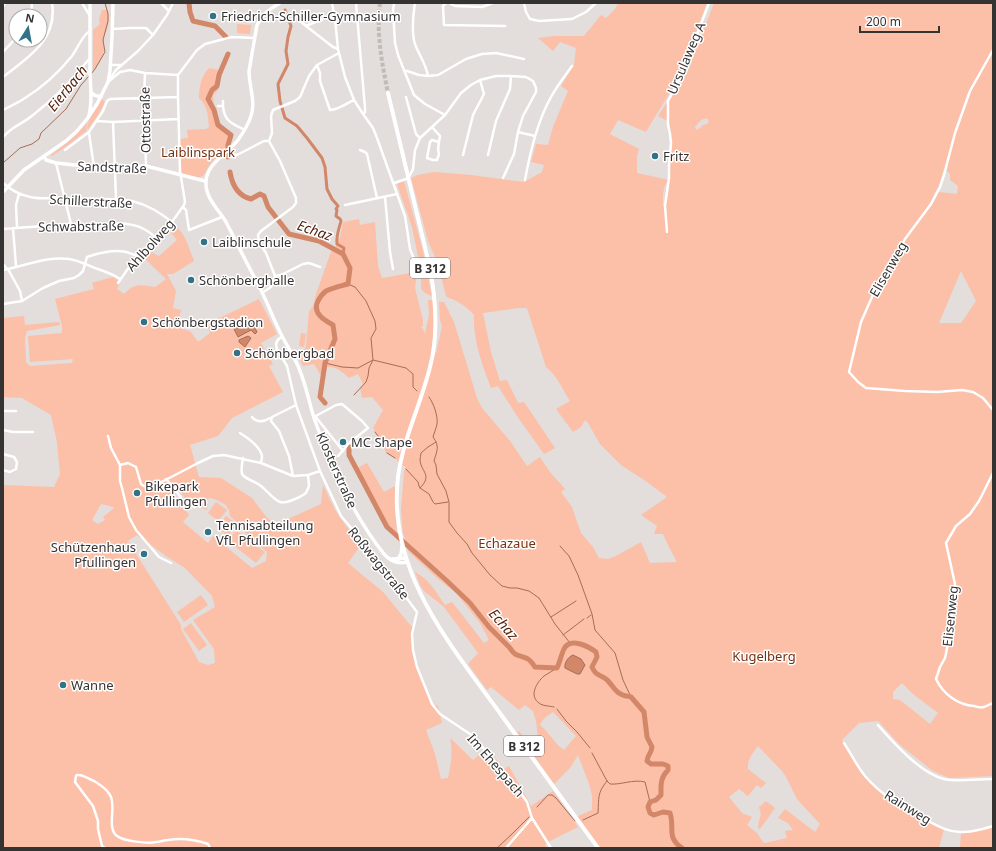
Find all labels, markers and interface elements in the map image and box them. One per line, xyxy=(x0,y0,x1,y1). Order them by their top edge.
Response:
place label: Friedrich-Schiller-Gymnasium xyxy=(221,7,401,25)
north arrow xyxy=(8,8,48,48)
scale bar xyxy=(860,8,939,34)
text: N xyxy=(24,9,36,26)
marker: Friedrich-Schiller-Gymnasium xyxy=(208,11,218,21)
text: 200 m xyxy=(866,13,901,30)
street label: Ursulaweg A xyxy=(663,18,710,97)
water label: Eierbach xyxy=(43,61,91,115)
street label: Ottostraße xyxy=(135,87,155,153)
park label: Laiblinspark xyxy=(161,143,235,161)
place label: Fritz xyxy=(663,147,689,165)
marker: Fritz xyxy=(650,151,660,161)
street label: Sandstraße xyxy=(77,157,147,177)
street label: Schillerstraße xyxy=(49,190,133,212)
street label: Ahlbolweg xyxy=(122,215,178,275)
water label: Echaz xyxy=(295,215,336,245)
street label: Schwabstraße xyxy=(38,216,124,236)
place label: Laiblinschule xyxy=(212,233,291,251)
marker: Laiblinschule xyxy=(199,237,209,247)
street label: Elisenweg xyxy=(865,238,911,300)
road number: B 312 xyxy=(410,258,450,278)
place label: Schönberghalle xyxy=(199,271,294,289)
marker: Schönberghalle xyxy=(186,275,196,285)
place label: Schönbergstadion xyxy=(152,313,263,331)
marker: Schönbergstadion xyxy=(139,317,149,327)
place label: Schönbergbad xyxy=(245,344,334,362)
marker: Schönbergbad xyxy=(232,348,242,358)
street label: Klosterstraße xyxy=(312,429,362,511)
place label: MC Shape xyxy=(351,433,412,451)
marker: MC Shape xyxy=(338,437,348,447)
place label: Bikepark Pfullingen xyxy=(145,477,207,510)
marker: Bikepark Pfullingen xyxy=(132,488,142,498)
place label: Tennisabteilung VfL Pfullingen xyxy=(216,516,313,549)
street label: Roßwagstraße xyxy=(344,523,414,603)
marker: Tennisabteilung VfL Pfullingen xyxy=(203,527,213,537)
park label: Echazaue xyxy=(478,534,536,552)
place label: Schützenhaus Pfullingen xyxy=(51,538,136,571)
marker: Schützenhaus Pfullingen xyxy=(139,549,149,559)
street label: Elisenweg xyxy=(938,585,962,647)
water label: Echaz xyxy=(485,604,523,644)
park label: Kugelberg xyxy=(732,647,796,665)
place label: Wanne xyxy=(71,676,114,694)
marker: Wanne xyxy=(58,680,68,690)
street label: Im Ehespach xyxy=(464,730,528,800)
road number: B 312 xyxy=(504,736,544,756)
street label: Rainweg xyxy=(881,786,935,828)

